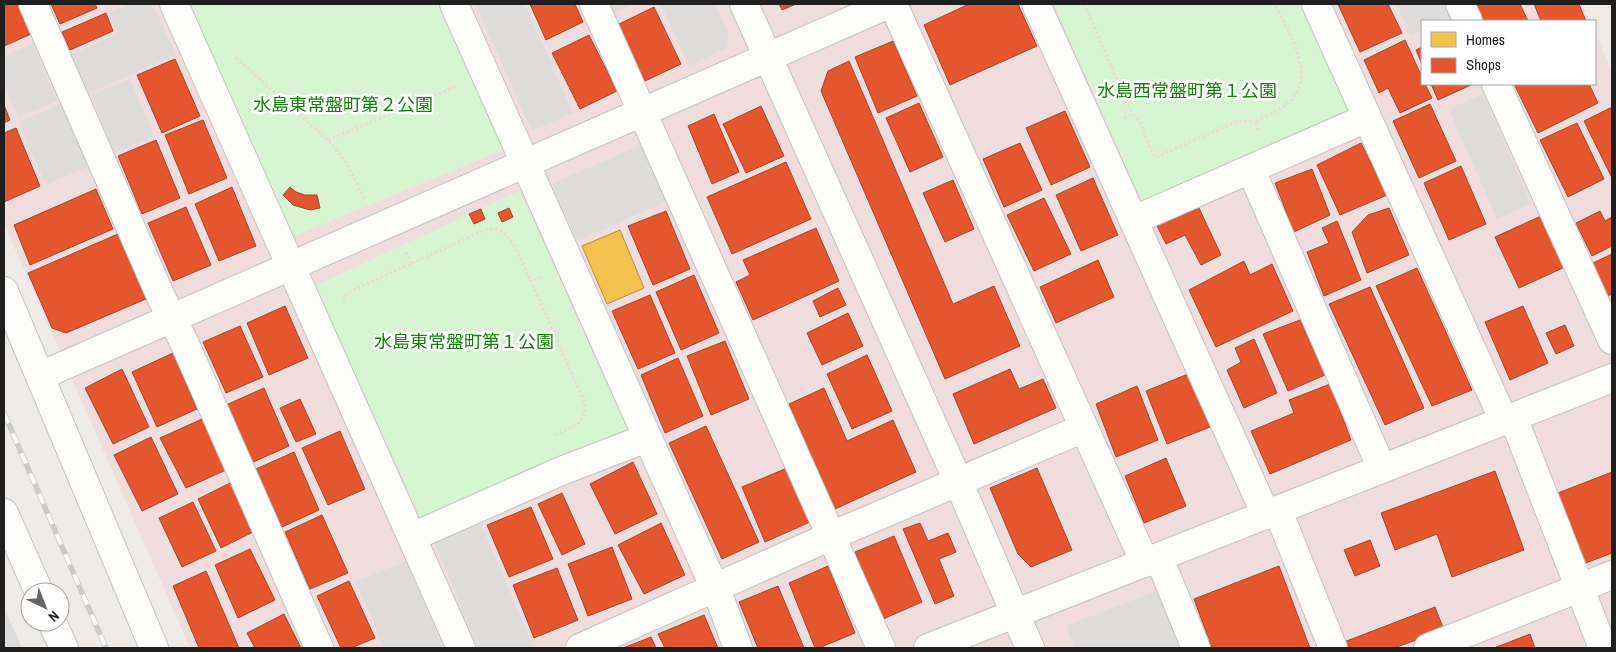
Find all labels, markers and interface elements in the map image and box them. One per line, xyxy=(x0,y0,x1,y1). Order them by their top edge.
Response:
legend xyxy=(1421,20,1596,85)
text: Homes xyxy=(1466,29,1505,50)
text: Shops xyxy=(1466,54,1501,75)
park label: 水島西常盤町第１公園 xyxy=(1097,78,1277,103)
park label: 水島東常盤町第２公園 xyxy=(253,92,433,117)
park label: 水島東常盤町第１公園 xyxy=(374,329,554,354)
north arrow xyxy=(20,582,70,632)
text: N xyxy=(45,607,63,626)

